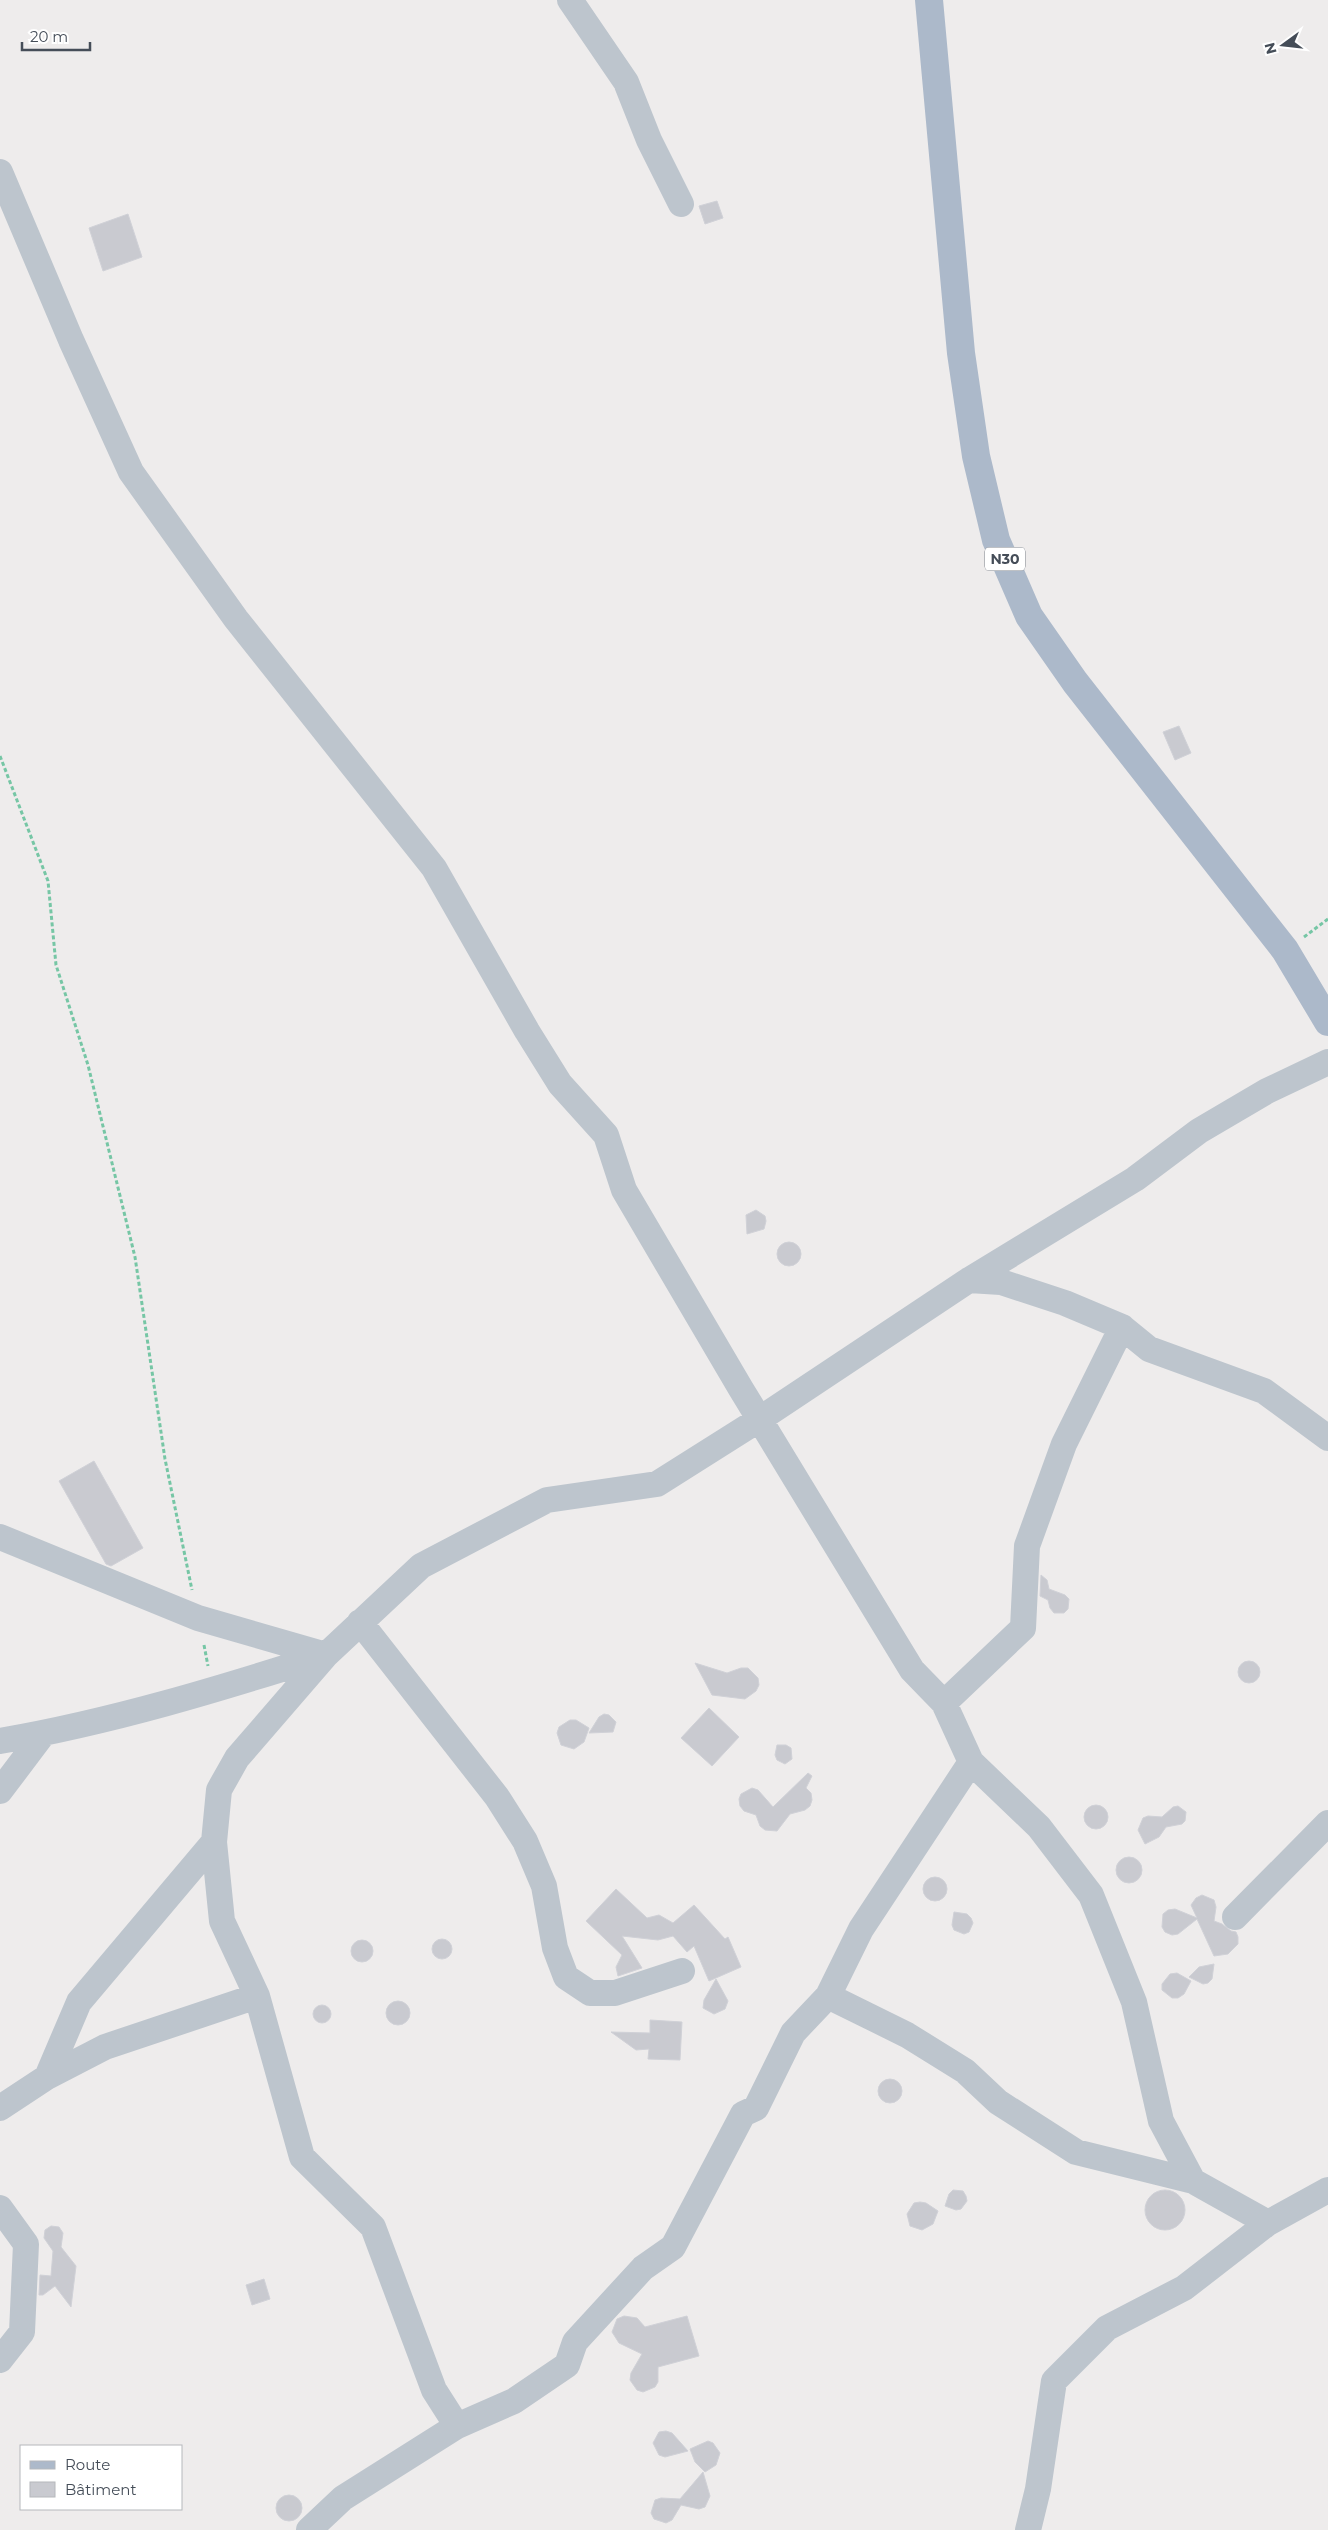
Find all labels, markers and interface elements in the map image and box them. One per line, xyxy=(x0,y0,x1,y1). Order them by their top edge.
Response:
scale bar xyxy=(22,20,90,52)
north arrow xyxy=(1258,20,1308,70)
text: 20 m xyxy=(30,27,68,46)
text: N xyxy=(1260,41,1281,56)
road number: N30 xyxy=(985,548,1025,570)
legend xyxy=(20,2445,182,2510)
text: Route xyxy=(65,2455,110,2474)
text: Bâtiment xyxy=(65,2480,137,2499)

